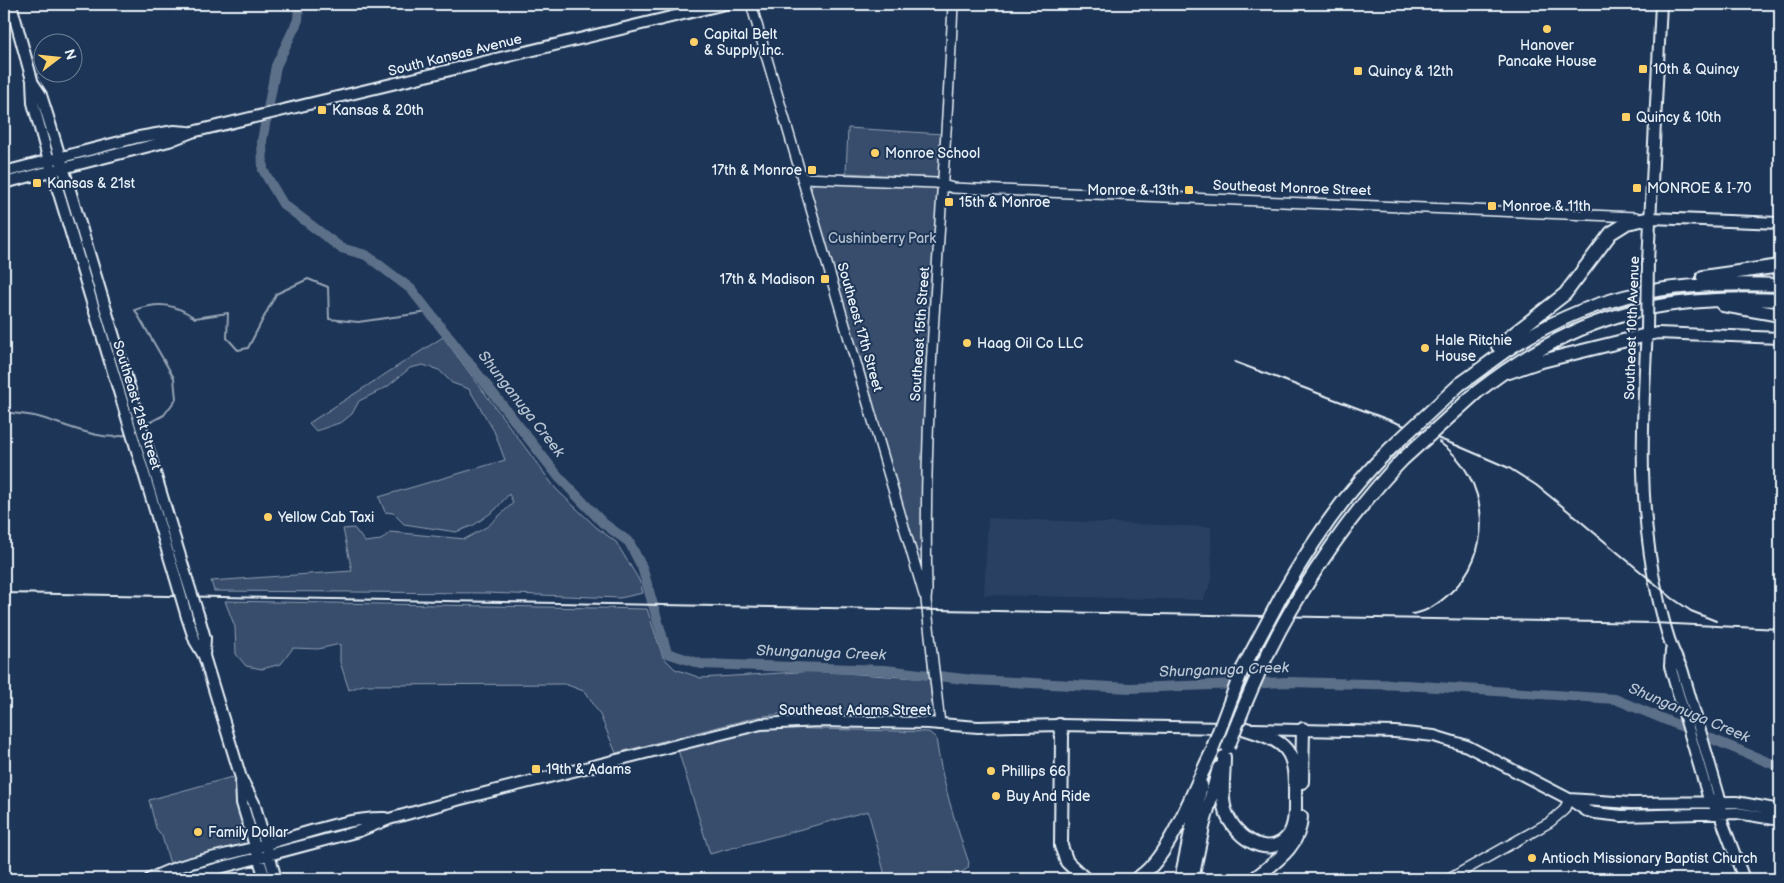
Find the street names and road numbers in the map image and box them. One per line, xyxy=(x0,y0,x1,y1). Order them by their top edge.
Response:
street label: South Kansas Avenue xyxy=(386,30,524,80)
street label: Southeast Monroe Street xyxy=(1213,177,1372,199)
street label: Southeast 10th Avenue xyxy=(1621,256,1643,400)
street label: Southeast 17th Street xyxy=(833,260,887,394)
street label: Southeast 15th Street xyxy=(907,265,933,402)
street label: Southeast 21st Street xyxy=(109,338,165,472)
street label: Southeast Adams Street xyxy=(779,702,932,719)

